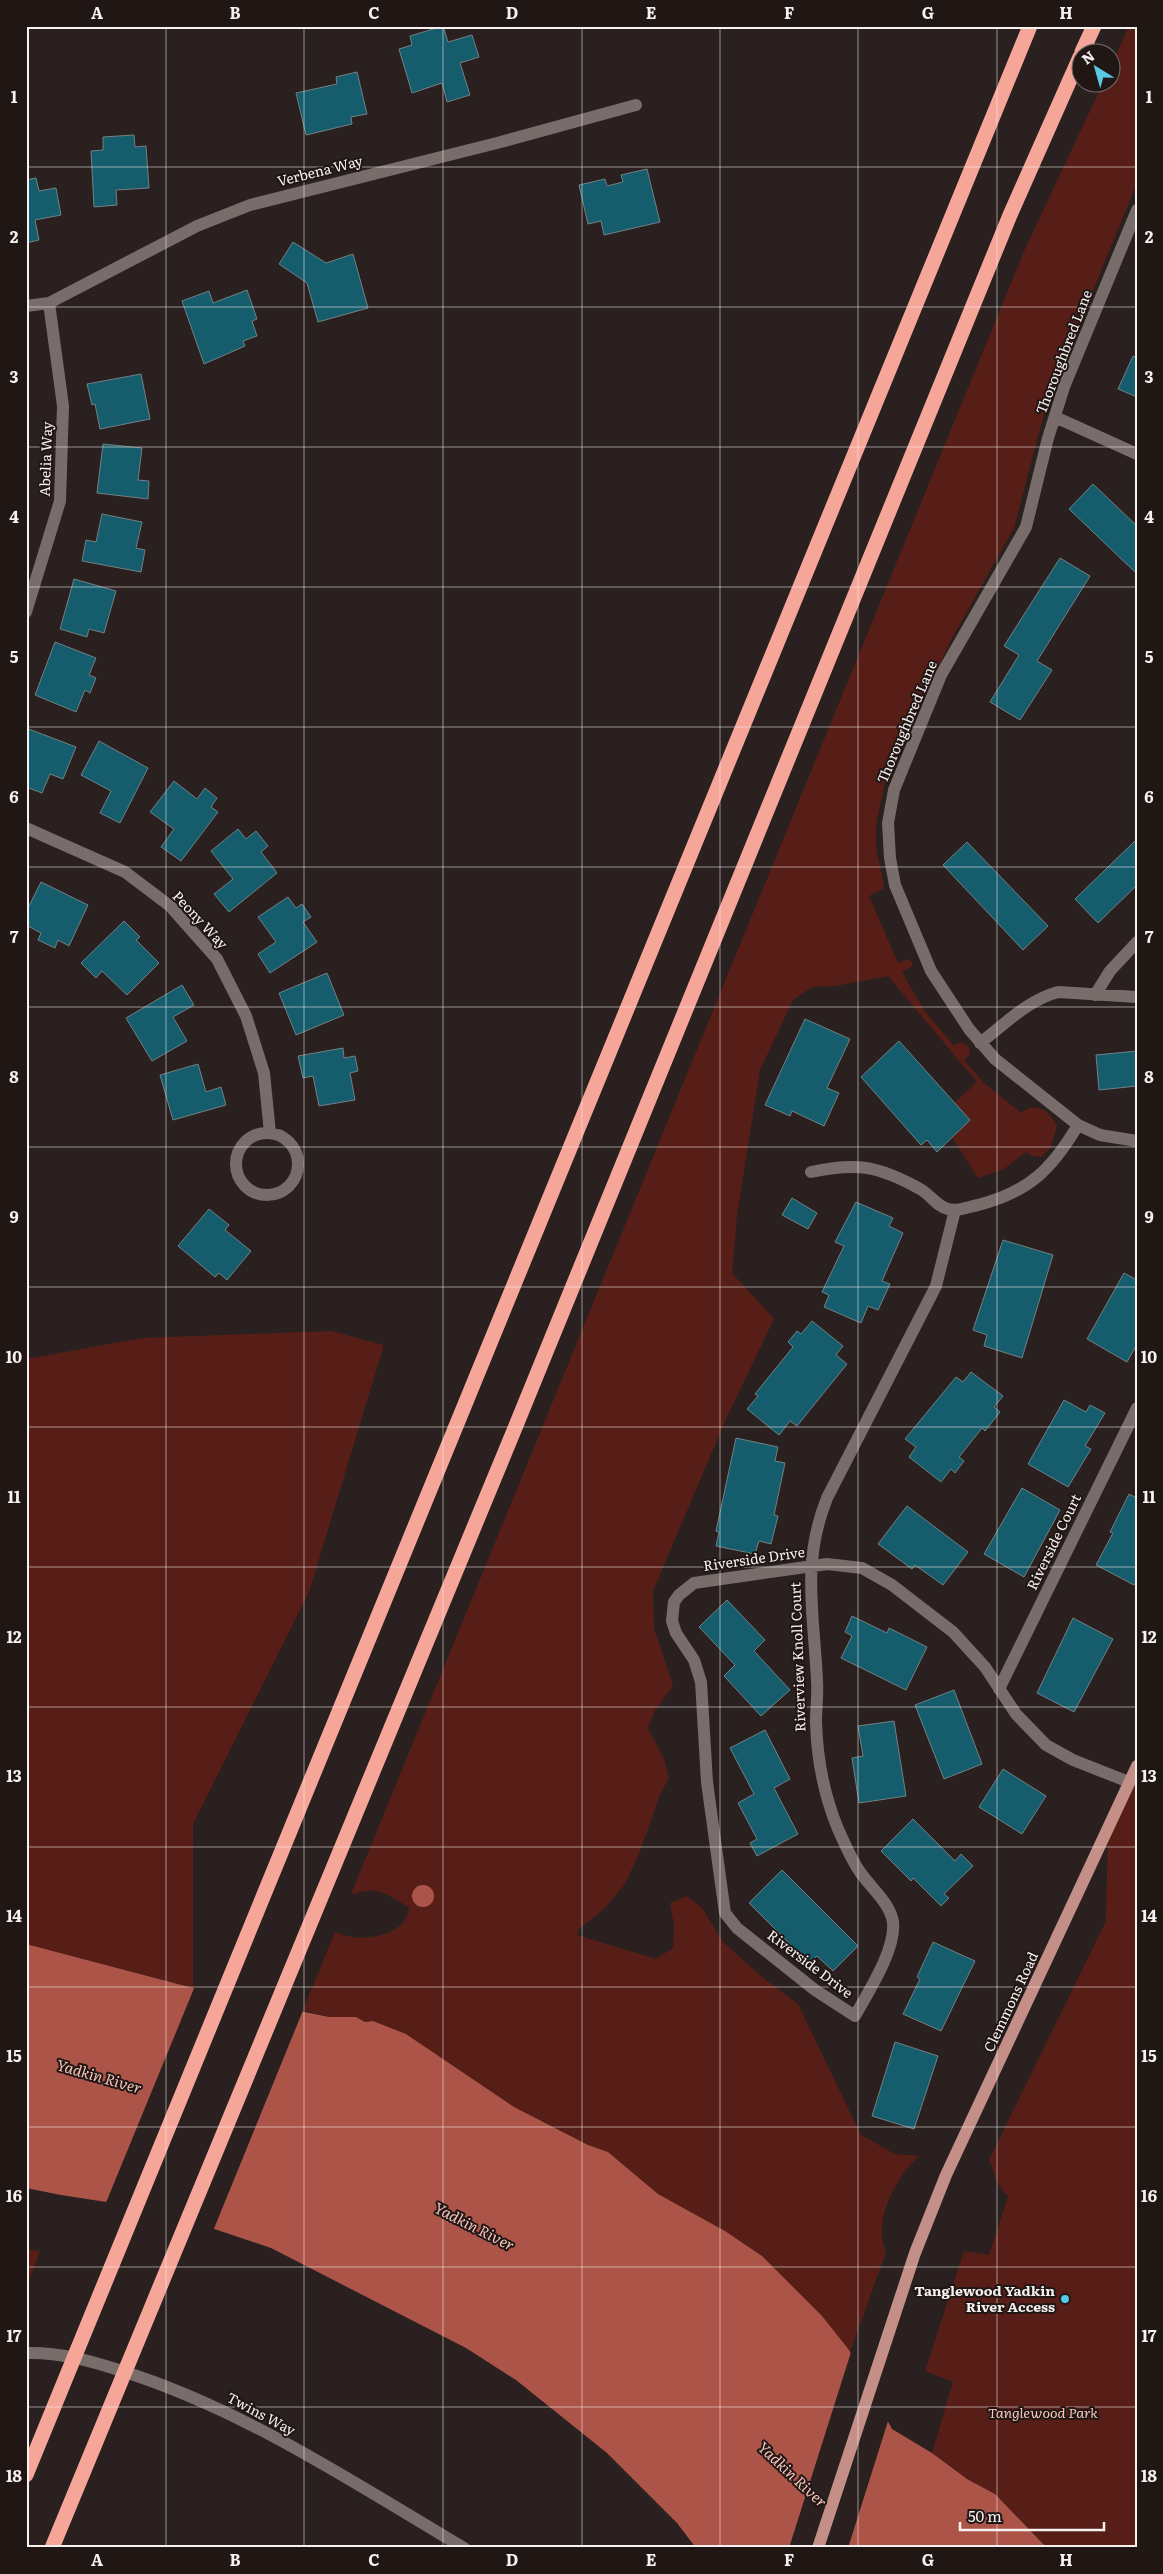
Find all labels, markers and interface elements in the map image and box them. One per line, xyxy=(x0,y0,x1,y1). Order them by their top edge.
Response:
text: A xyxy=(91,0,103,24)
text: B xyxy=(229,0,241,24)
text: C xyxy=(368,0,380,24)
text: D xyxy=(506,0,518,24)
text: E xyxy=(646,0,657,24)
text: F xyxy=(784,0,794,24)
text: G xyxy=(922,0,934,24)
text: H xyxy=(1059,0,1073,24)
north arrow xyxy=(1070,42,1120,92)
text: N xyxy=(1077,45,1098,68)
text: 1 xyxy=(11,84,18,108)
text: 1 xyxy=(1146,84,1153,108)
street label: Verbena Way xyxy=(275,150,366,190)
text: 2 xyxy=(10,224,19,248)
text: 2 xyxy=(1145,224,1154,248)
street label: Thoroughbred Lane xyxy=(1030,287,1096,417)
text: 3 xyxy=(10,364,19,388)
text: 3 xyxy=(1145,364,1154,388)
street label: Abelia Way xyxy=(34,420,56,497)
text: 4 xyxy=(9,504,19,528)
text: 4 xyxy=(1144,504,1154,528)
text: 5 xyxy=(10,644,19,668)
text: 5 xyxy=(1145,644,1154,668)
street label: Thoroughbred Lane xyxy=(871,657,941,786)
text: 6 xyxy=(9,784,19,808)
text: 6 xyxy=(1144,784,1154,808)
street label: Peony Way xyxy=(169,886,234,954)
text: 7 xyxy=(10,924,19,948)
text: 7 xyxy=(1145,924,1154,948)
text: 8 xyxy=(9,1064,19,1088)
text: 8 xyxy=(1144,1064,1154,1088)
text: 9 xyxy=(9,1204,19,1228)
text: 9 xyxy=(1144,1204,1154,1228)
text: 10 xyxy=(6,1344,22,1368)
text: 10 xyxy=(1141,1344,1157,1368)
text: 11 xyxy=(7,1484,21,1508)
text: 11 xyxy=(1142,1484,1156,1508)
street label: Riverside Court xyxy=(1021,1490,1085,1593)
street label: Riverside Drive xyxy=(702,1541,806,1575)
street label: Riverview Knoll Court xyxy=(784,1581,810,1732)
text: 12 xyxy=(6,1624,22,1648)
text: 12 xyxy=(1141,1624,1157,1648)
text: 13 xyxy=(6,1763,22,1787)
text: 13 xyxy=(1141,1763,1157,1787)
text: 14 xyxy=(6,1903,22,1927)
text: 14 xyxy=(1141,1903,1157,1927)
street label: Riverside Drive xyxy=(764,1924,857,2002)
street label: Clemmons Road xyxy=(978,1948,1042,2055)
text: 15 xyxy=(6,2043,22,2067)
text: 15 xyxy=(1141,2043,1157,2067)
water label: Yadkin River xyxy=(54,2052,145,2099)
text: 16 xyxy=(6,2183,22,2207)
text: 16 xyxy=(1141,2183,1157,2207)
water label: Yadkin River xyxy=(430,2196,519,2256)
place label: Tanglewood Yadkin River Access xyxy=(914,2280,1055,2316)
marker: Tanglewood Yadkin River Access xyxy=(1059,2293,1071,2305)
text: 17 xyxy=(7,2323,22,2347)
text: 17 xyxy=(1142,2323,1157,2347)
street label: Twins Way xyxy=(224,2387,300,2440)
park label: Tanglewood Park xyxy=(988,2402,1098,2422)
water label: Yadkin River xyxy=(753,2436,833,2512)
text: 18 xyxy=(6,2463,23,2487)
text: 18 xyxy=(1141,2463,1158,2487)
scale bar xyxy=(960,2499,1104,2531)
text: 50 m xyxy=(968,2504,1002,2527)
text: A xyxy=(91,2547,103,2571)
text: B xyxy=(229,2547,241,2571)
text: C xyxy=(368,2547,380,2571)
text: D xyxy=(506,2547,518,2571)
text: E xyxy=(646,2547,657,2571)
text: F xyxy=(784,2547,794,2571)
text: G xyxy=(922,2547,934,2571)
text: H xyxy=(1059,2547,1073,2571)

